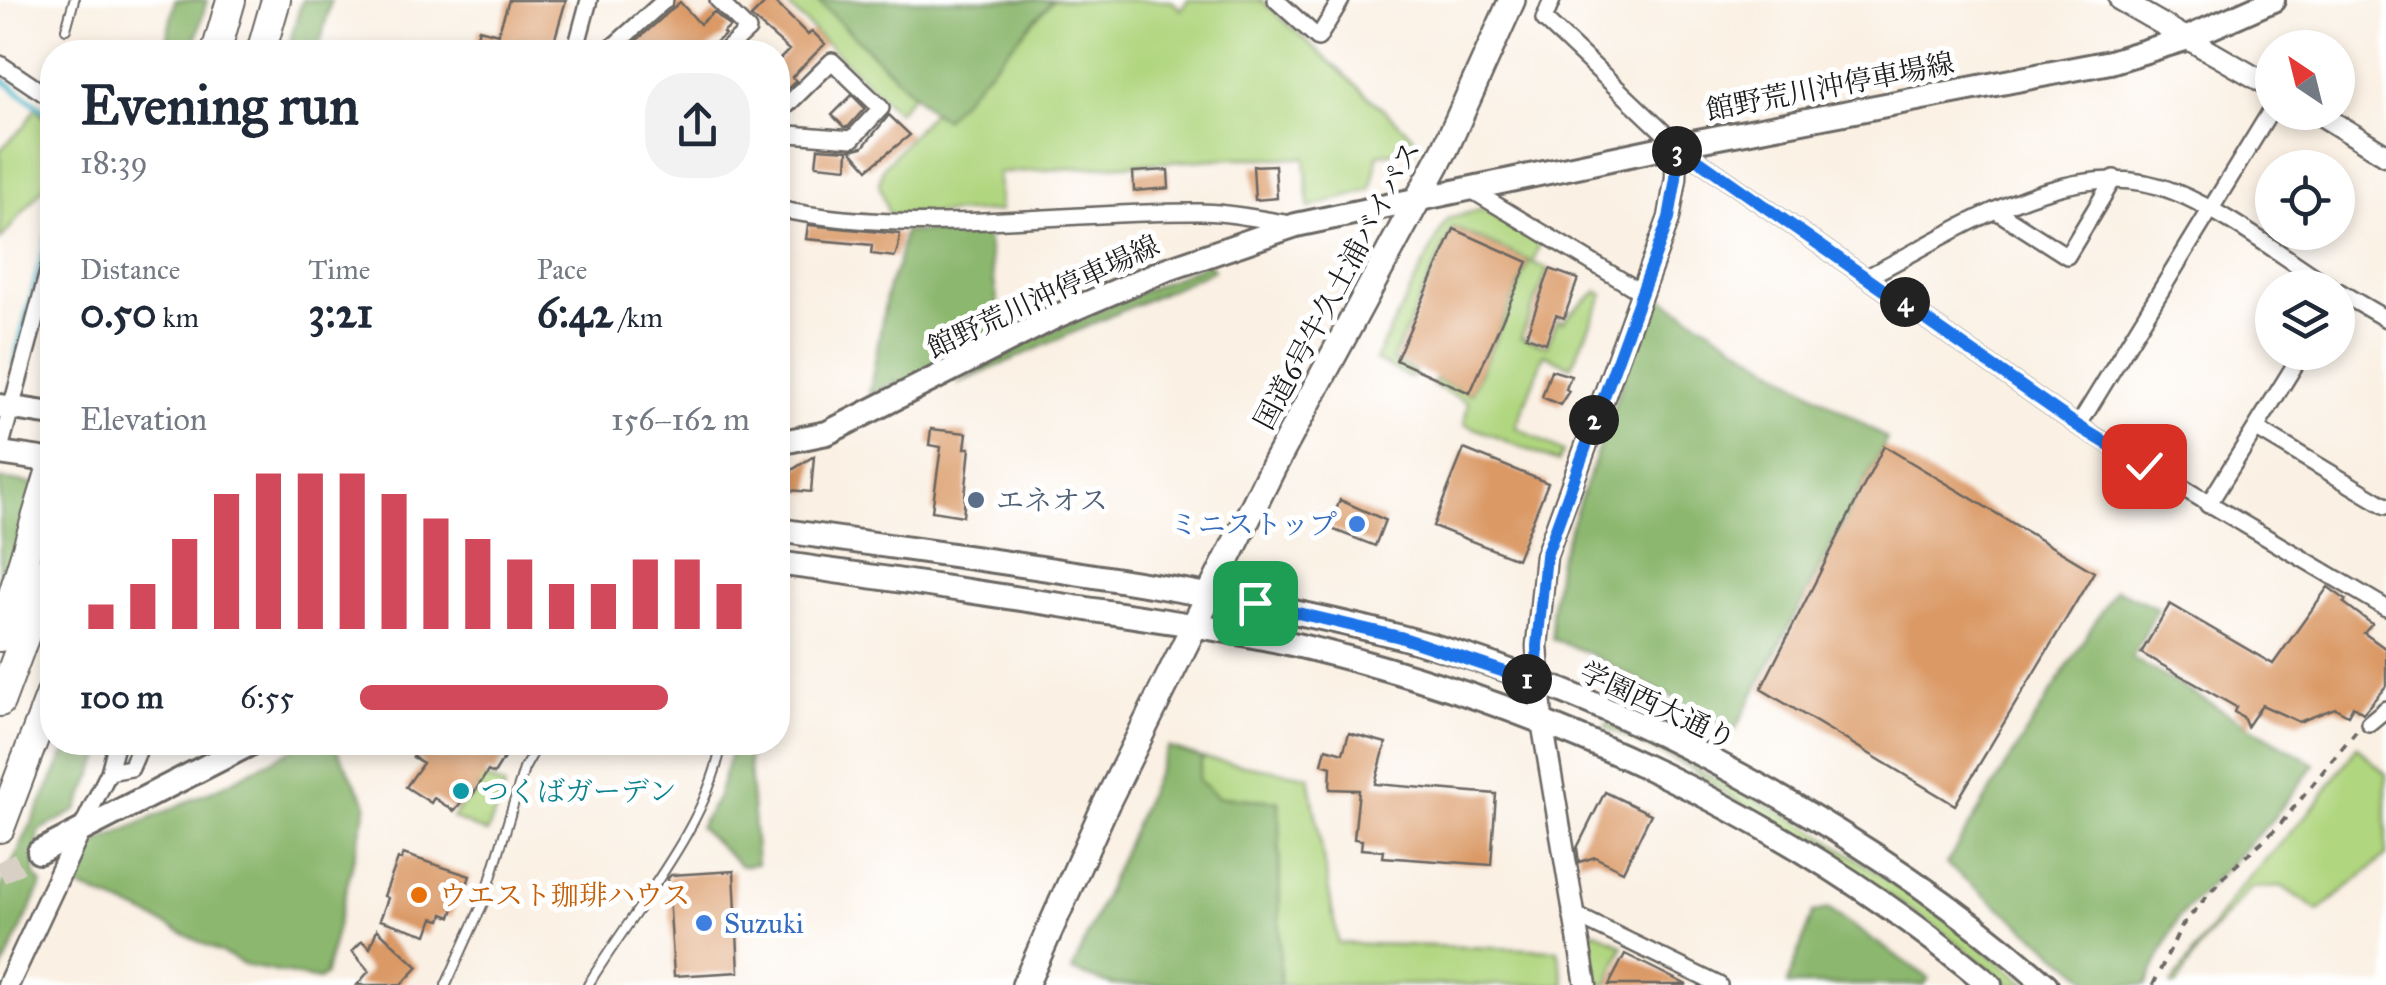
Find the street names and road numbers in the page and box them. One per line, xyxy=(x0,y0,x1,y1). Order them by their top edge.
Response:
street label: 館野荒川沖停車場線 xyxy=(1703,45,1957,128)
street label: 国道6号牛久土浦バイパス xyxy=(1246,135,1428,436)
street label: 館野荒川沖停車場線 xyxy=(922,227,1165,366)
street label: 学園西大通り xyxy=(1574,654,1741,757)

